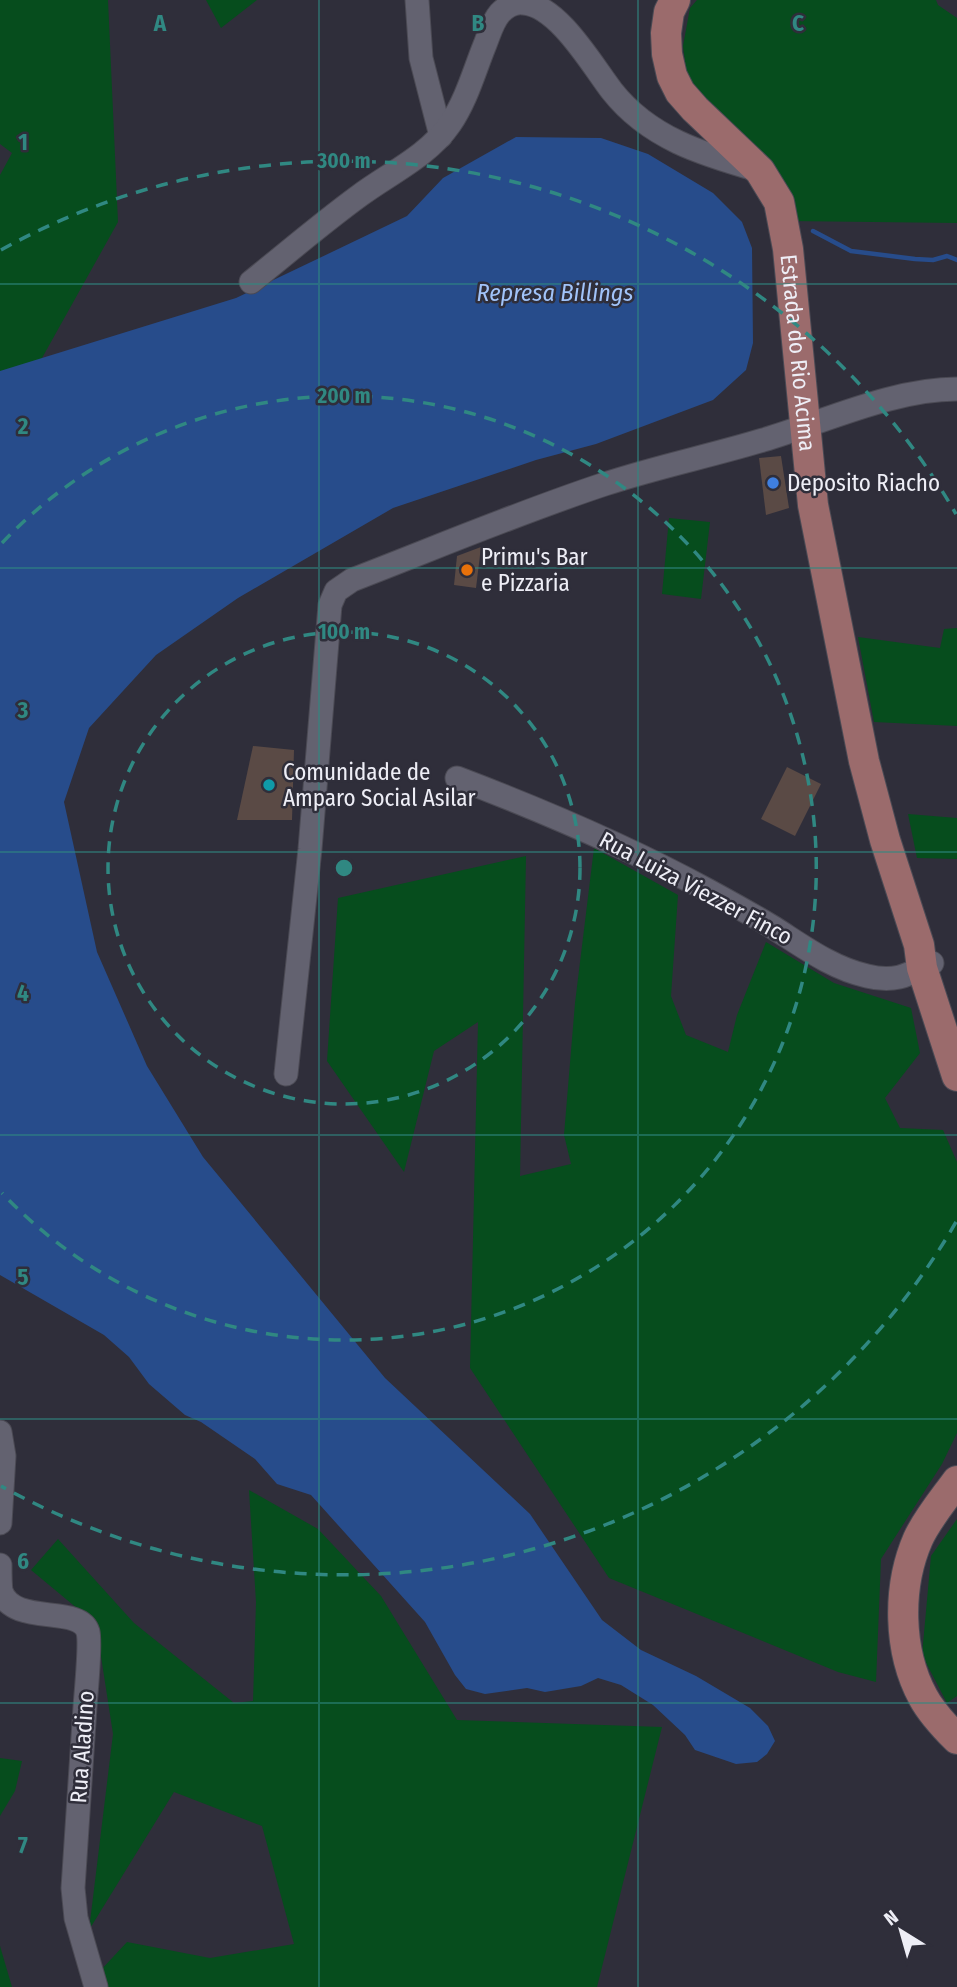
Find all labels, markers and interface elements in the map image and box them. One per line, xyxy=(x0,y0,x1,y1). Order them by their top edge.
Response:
text: A xyxy=(153,9,167,37)
text: B xyxy=(472,9,485,37)
text: C xyxy=(792,9,804,37)
text: 1 xyxy=(18,128,28,156)
text: 300 m xyxy=(316,148,371,174)
street label: Estrada do Rio Acima xyxy=(775,253,822,453)
water label: Represa Billings xyxy=(477,279,633,307)
text: 200 m xyxy=(316,383,371,409)
text: 2 xyxy=(17,412,29,440)
place label: Deposito Riacho xyxy=(787,469,940,497)
marker: Deposito Riacho xyxy=(765,475,781,491)
place label: Primu's Bar e Pizzaria xyxy=(481,543,588,597)
marker: Primu's Bar e Pizzaria xyxy=(459,562,475,578)
text: 100 m xyxy=(318,619,370,645)
text: 3 xyxy=(17,696,29,724)
place label: Comunidade de Amparo Social Asilar xyxy=(283,758,476,812)
marker: Comunidade de Amparo Social Asilar xyxy=(261,777,277,793)
street label: Rua Luiza Viezzer Finco xyxy=(595,825,797,951)
centre of rings xyxy=(332,856,356,880)
text: 4 xyxy=(17,979,29,1007)
text: 5 xyxy=(17,1263,29,1291)
text: 6 xyxy=(17,1547,29,1575)
street label: Rua Aladino xyxy=(64,1690,100,1804)
text: 7 xyxy=(18,1831,28,1859)
north arrow xyxy=(866,1896,936,1966)
text: N xyxy=(880,1905,903,1930)

